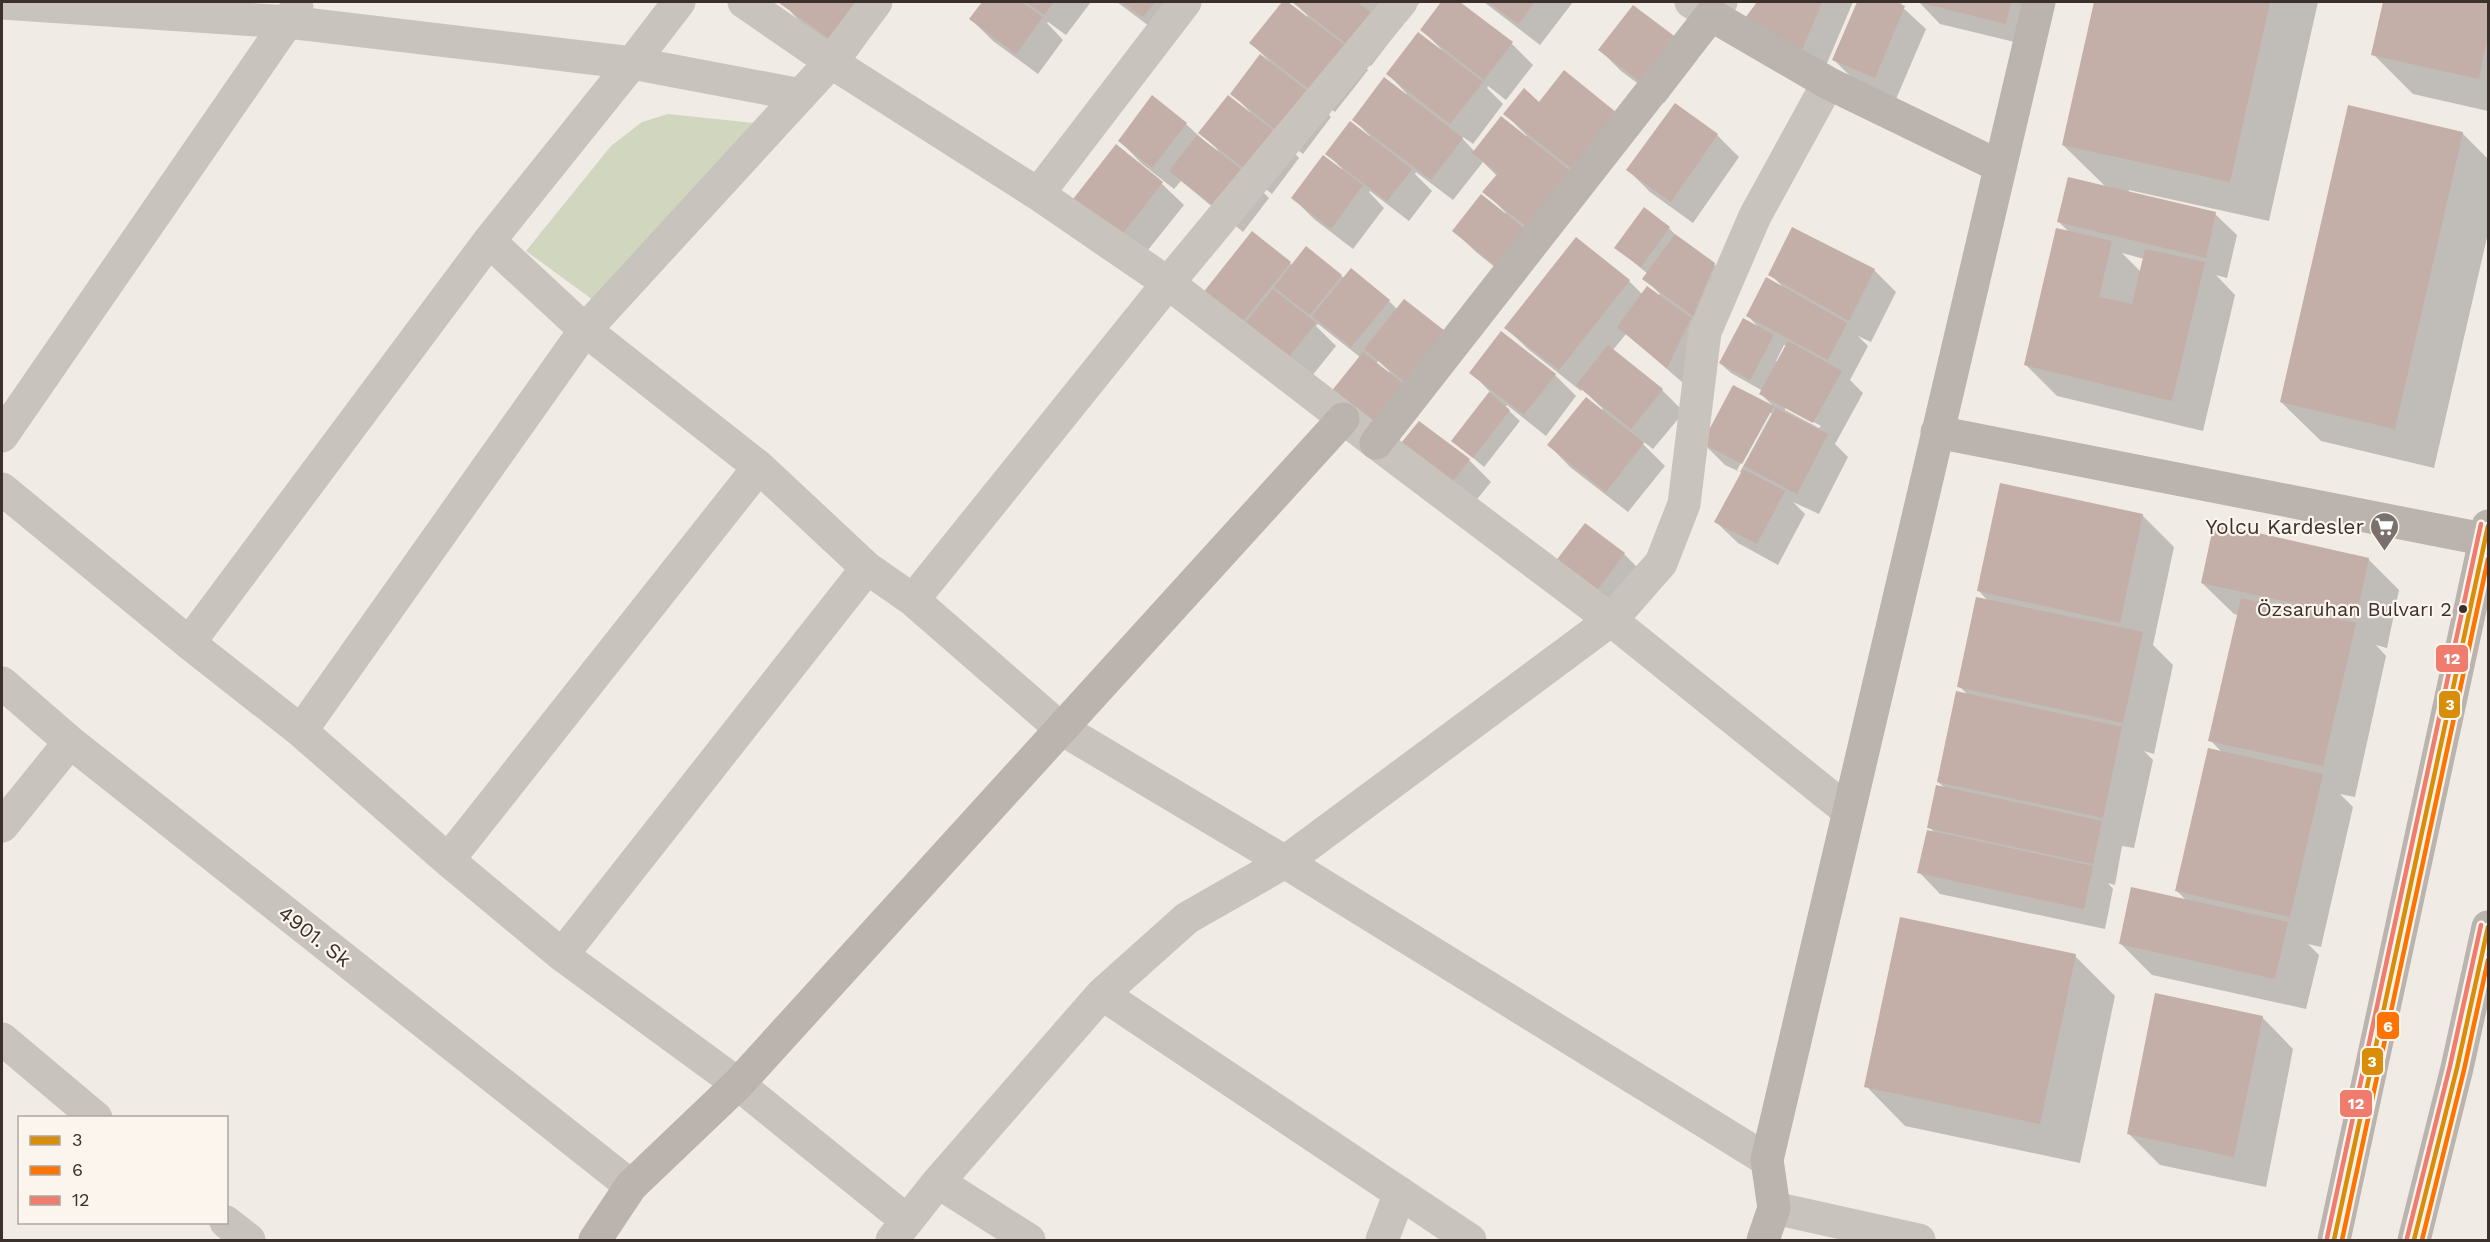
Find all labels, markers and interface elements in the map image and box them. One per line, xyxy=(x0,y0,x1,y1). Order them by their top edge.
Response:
supermarket icon: Yolcu Kardesler xyxy=(2369,510,2401,552)
place label: Yolcu Kardesler xyxy=(2206,514,2364,539)
place label: Özsaruhan Bulvarı 2 xyxy=(2257,597,2452,621)
marker: Özsaruhan Bulvarı 2 xyxy=(2457,603,2469,615)
line badge: 12 xyxy=(2435,644,2469,673)
text: 12 xyxy=(2444,649,2460,668)
line badge: 3 xyxy=(2438,690,2461,719)
text: 3 xyxy=(2445,695,2455,714)
street label: 4901. Sk xyxy=(274,900,356,972)
line badge: 6 xyxy=(2376,1011,2400,1040)
text: 6 xyxy=(2383,1017,2393,1036)
line badge: 3 xyxy=(2361,1047,2384,1076)
text: 3 xyxy=(2367,1052,2377,1071)
line badge: 12 xyxy=(2339,1089,2373,1118)
text: 12 xyxy=(2348,1094,2364,1113)
legend xyxy=(18,1116,228,1224)
text: 3 xyxy=(72,1129,83,1150)
text: 6 xyxy=(72,1159,83,1180)
text: 12 xyxy=(72,1189,90,1210)

